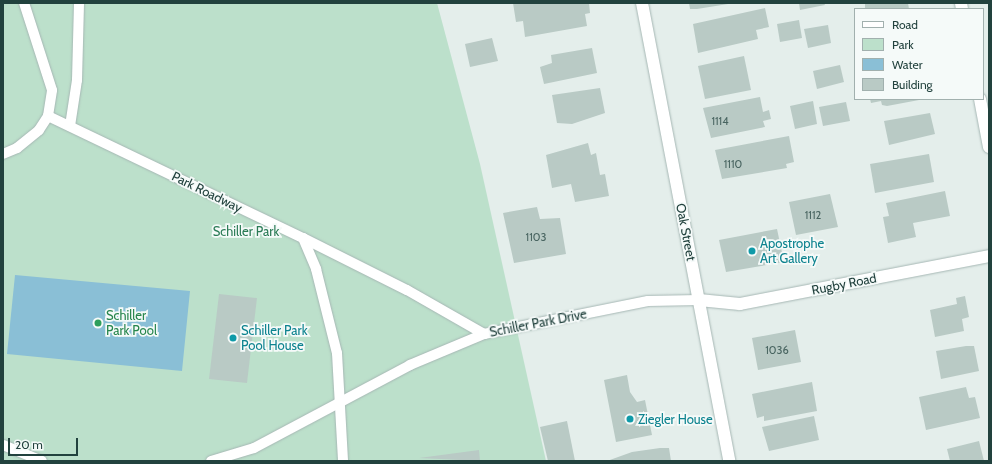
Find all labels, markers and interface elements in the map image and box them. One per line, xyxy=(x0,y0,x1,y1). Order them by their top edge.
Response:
legend xyxy=(854,8,984,100)
text: Road xyxy=(892,17,918,32)
text: Park xyxy=(892,37,914,52)
text: Water xyxy=(892,57,922,72)
text: Building xyxy=(892,77,933,92)
house number: 1114 xyxy=(711,114,729,128)
house number: 1110 xyxy=(724,157,742,171)
street label: Park Roadway xyxy=(169,168,245,216)
street label: Oak Street xyxy=(673,202,699,262)
house number: 1112 xyxy=(805,208,821,222)
park label: Schiller Park xyxy=(213,223,279,239)
house number: 1103 xyxy=(526,230,546,244)
place label: Apostrophe Art Gallery xyxy=(760,236,824,267)
marker: Apostrophe Art Gallery xyxy=(747,246,757,256)
street label: Rugby Road xyxy=(810,270,878,298)
street label: Schiller Park Drive xyxy=(488,306,588,340)
place label: Schiller Park Pool xyxy=(106,308,157,339)
marker: Schiller Park Pool xyxy=(93,318,103,328)
place label: Schiller Park Pool House xyxy=(241,323,307,354)
marker: Schiller Park Pool House xyxy=(228,333,238,343)
house number: 1036 xyxy=(765,343,789,357)
place label: Ziegler House xyxy=(638,411,713,427)
marker: Ziegler House xyxy=(625,414,635,424)
scale bar xyxy=(10,430,80,456)
text: 20 m xyxy=(15,437,43,452)

